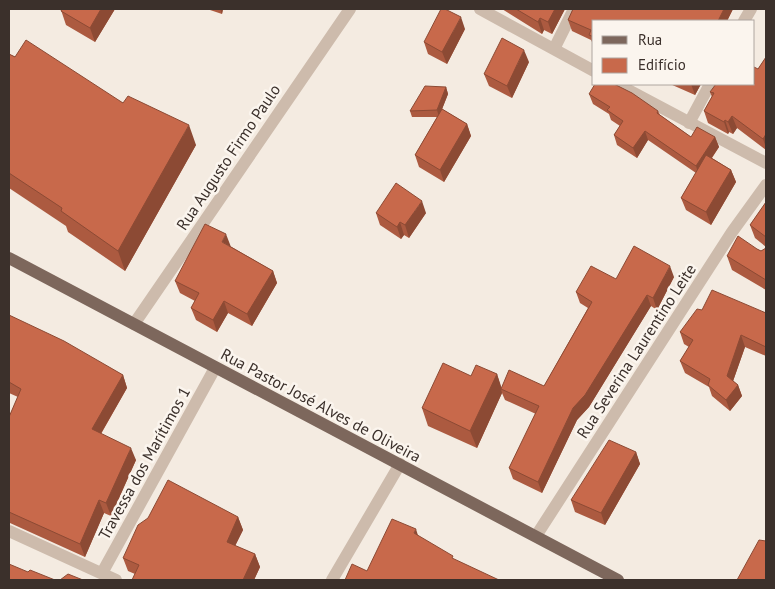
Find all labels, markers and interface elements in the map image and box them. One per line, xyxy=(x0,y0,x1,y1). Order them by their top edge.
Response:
legend xyxy=(592,20,755,85)
text: Rua xyxy=(638,30,662,49)
text: Edifício xyxy=(638,55,686,74)
street label: Rua Augusto Firmo Paulo xyxy=(172,80,284,234)
street label: Rua Severina Laurentino Leite xyxy=(572,260,700,442)
street label: Rua Pastor José Alves de Oliveira xyxy=(218,344,424,466)
street label: Travessa dos Marítimos 1 xyxy=(94,383,194,543)

